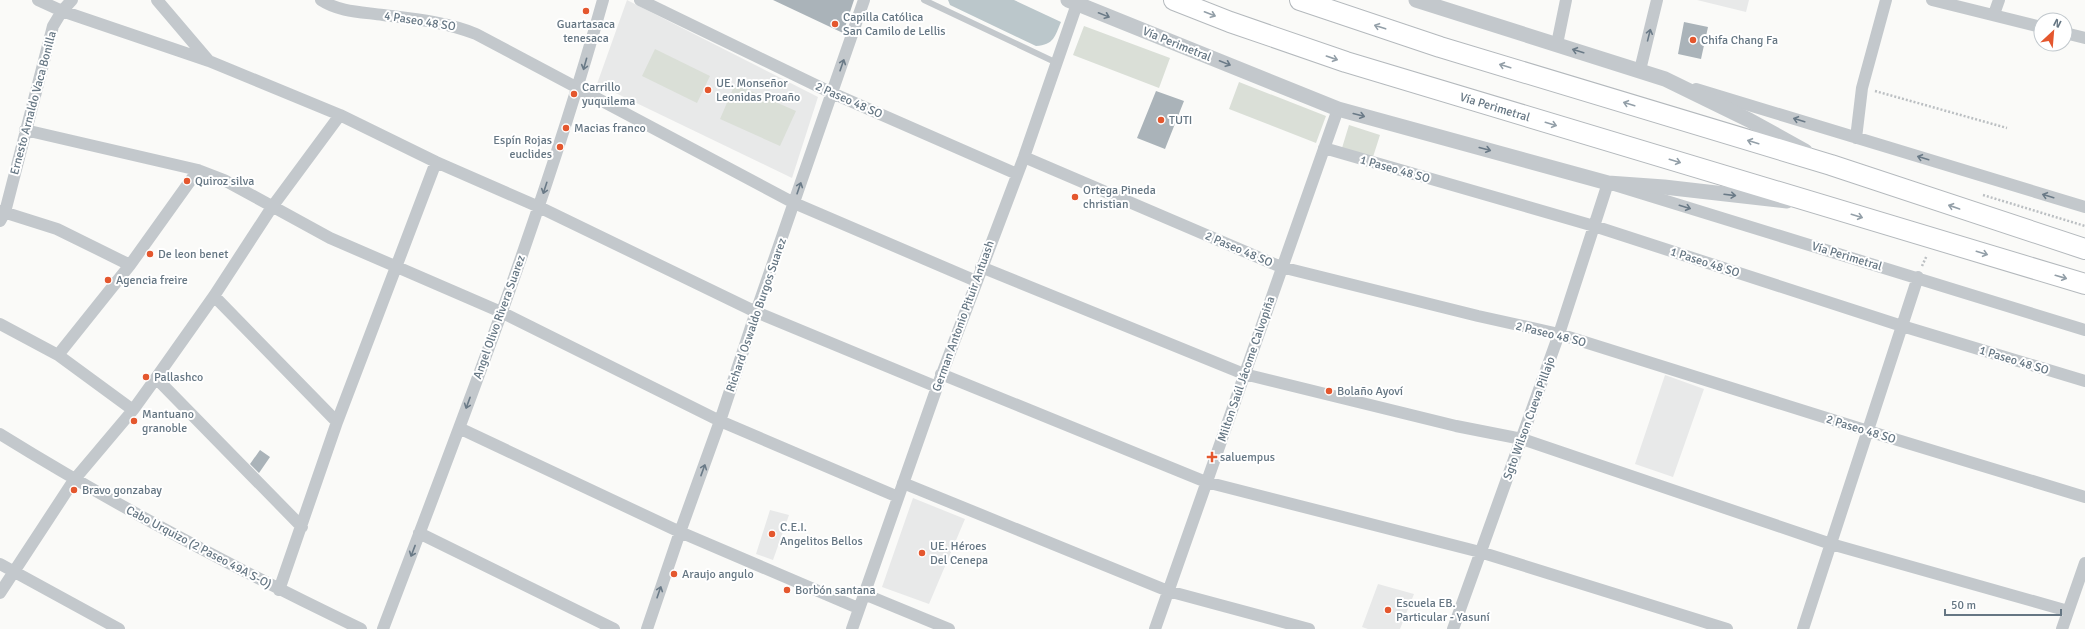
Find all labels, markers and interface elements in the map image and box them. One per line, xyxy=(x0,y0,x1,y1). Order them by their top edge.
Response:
marker: Guartasaca tenesaca xyxy=(581,6,591,16)
street label: 4 Paseo 48 SO xyxy=(383,8,457,35)
place label: Capilla Católica San Camilo de Lellis xyxy=(843,10,946,39)
one-way arrow xyxy=(1098,11,1110,19)
one-way arrow xyxy=(1203,11,1215,19)
north arrow xyxy=(2033,12,2073,52)
text: N xyxy=(2051,16,2063,31)
place label: Guartasaca tenesaca xyxy=(557,17,615,46)
marker: Capilla Católica San Camilo de Lellis xyxy=(830,19,840,29)
one-way arrow xyxy=(1375,23,1387,31)
street label: Vía Perimetral xyxy=(1140,24,1214,65)
one-way arrow xyxy=(1645,29,1653,42)
street label: Ernesto Arnaldo Vaca Bonilla xyxy=(7,30,60,177)
place label: Chifa Chang Fa xyxy=(1701,33,1778,48)
marker: Chifa Chang Fa xyxy=(1688,35,1698,45)
one-way arrow xyxy=(1572,47,1585,54)
one-way arrow xyxy=(1326,54,1338,62)
one-way arrow xyxy=(581,58,588,71)
one-way arrow xyxy=(838,59,846,71)
one-way arrow xyxy=(1219,60,1231,68)
one-way arrow xyxy=(1498,62,1511,69)
place label: UE. Monseñor Leonidas Proaño xyxy=(716,76,800,105)
street label: 2 Paseo 48 SO xyxy=(813,79,885,122)
place label: Carrillo yuquilema xyxy=(582,80,635,109)
marker: UE. Monseñor Leonidas Proaño xyxy=(703,85,713,95)
marker: Carrillo yuquilema xyxy=(569,89,579,99)
street label: Vía Perimetral xyxy=(1458,90,1532,125)
one-way arrow xyxy=(1623,100,1636,107)
one-way arrow xyxy=(1353,111,1366,119)
place label: TUTI xyxy=(1169,113,1192,128)
marker: TUTI xyxy=(1156,115,1166,125)
one-way arrow xyxy=(1793,116,1806,123)
place label: Macias franco xyxy=(574,121,646,136)
one-way arrow xyxy=(1544,121,1557,128)
marker: Macias franco xyxy=(561,123,571,133)
place label: Espín Rojas euclides xyxy=(493,133,552,162)
one-way arrow xyxy=(1747,138,1760,145)
marker: Espín Rojas euclides xyxy=(555,142,565,152)
one-way arrow xyxy=(1478,146,1491,153)
street label: 1 Paseo 48 SO xyxy=(1358,152,1432,187)
one-way arrow xyxy=(1917,154,1930,161)
one-way arrow xyxy=(1668,158,1681,165)
place label: Quiroz silva xyxy=(195,174,254,189)
marker: Quiroz silva xyxy=(182,176,192,186)
one-way arrow xyxy=(796,181,803,194)
one-way arrow xyxy=(541,182,548,195)
place label: Ortega Pineda christian xyxy=(1083,183,1156,212)
one-way arrow xyxy=(1723,191,1736,199)
marker: Ortega Pineda christian xyxy=(1070,192,1080,202)
one-way arrow xyxy=(2041,192,2054,199)
one-way arrow xyxy=(1948,203,1961,210)
one-way arrow xyxy=(1678,204,1691,211)
one-way arrow xyxy=(1851,213,1864,220)
street label: 2 Paseo 48 SO xyxy=(1203,228,1275,270)
street label: Richard Oswaldo Burgos Suarez xyxy=(723,236,790,394)
street label: German Antonio Pituir Antuash xyxy=(929,239,998,394)
street label: Vía Perimetral xyxy=(1810,239,1884,274)
street label: 1 Paseo 48 SO xyxy=(1668,244,1741,281)
place label: De leon benet xyxy=(158,247,228,262)
marker: De leon benet xyxy=(145,249,155,259)
one-way arrow xyxy=(1975,250,1988,257)
street label: Angel Olivo Rivera Suarez xyxy=(470,253,529,381)
place label: Agencia freire xyxy=(116,273,188,288)
one-way arrow xyxy=(2054,274,2067,281)
marker: Agencia freire xyxy=(103,275,113,285)
street label: Milton Saúl Jácome Calvopiña xyxy=(1215,294,1278,444)
street label: 2 Paseo 48 SO xyxy=(1514,318,1588,350)
street label: 1 Paseo 48 SO xyxy=(1977,343,2051,378)
street label: Sgto Wilson Cueva Pillajo xyxy=(1500,354,1559,482)
place label: Pallashco xyxy=(154,370,203,385)
marker: Pallashco xyxy=(141,372,151,382)
place label: Bolaño Ayoví xyxy=(1337,384,1404,399)
marker: Bolaño Ayoví xyxy=(1324,386,1334,396)
one-way arrow xyxy=(464,396,472,408)
place label: Mantuano granoble xyxy=(142,407,194,436)
street label: 2 Paseo 48 SO xyxy=(1824,412,1898,447)
marker: Mantuano granoble xyxy=(129,416,139,426)
place label: saluempus xyxy=(1220,450,1275,465)
marker: saluempus xyxy=(1207,452,1217,462)
one-way arrow xyxy=(699,464,707,476)
place label: Bravo gonzabay xyxy=(82,483,162,498)
marker: Bravo gonzabay xyxy=(69,485,79,495)
street label: Cabo Urquizo (2 Paseo 49A S-O) xyxy=(123,503,274,592)
place label: C.E.I. Angelitos Bellos xyxy=(780,520,863,549)
marker: C.E.I. Angelitos Bellos xyxy=(767,529,777,539)
place label: UE. Héroes Del Cenepa xyxy=(930,539,988,568)
one-way arrow xyxy=(408,544,416,556)
marker: UE. Héroes Del Cenepa xyxy=(917,548,927,558)
place label: Araujo angulo xyxy=(682,567,754,582)
marker: Araujo angulo xyxy=(669,569,679,579)
place label: Borbón santana xyxy=(795,583,875,598)
marker: Borbón santana xyxy=(782,585,792,595)
one-way arrow xyxy=(656,586,663,599)
scale bar xyxy=(1945,591,2061,617)
place label: Escuela EB. Particular - Yasuní xyxy=(1396,596,1491,625)
text: 50 m xyxy=(1951,598,1976,613)
marker: Escuela EB. Particular - Yasuní xyxy=(1383,605,1393,615)

